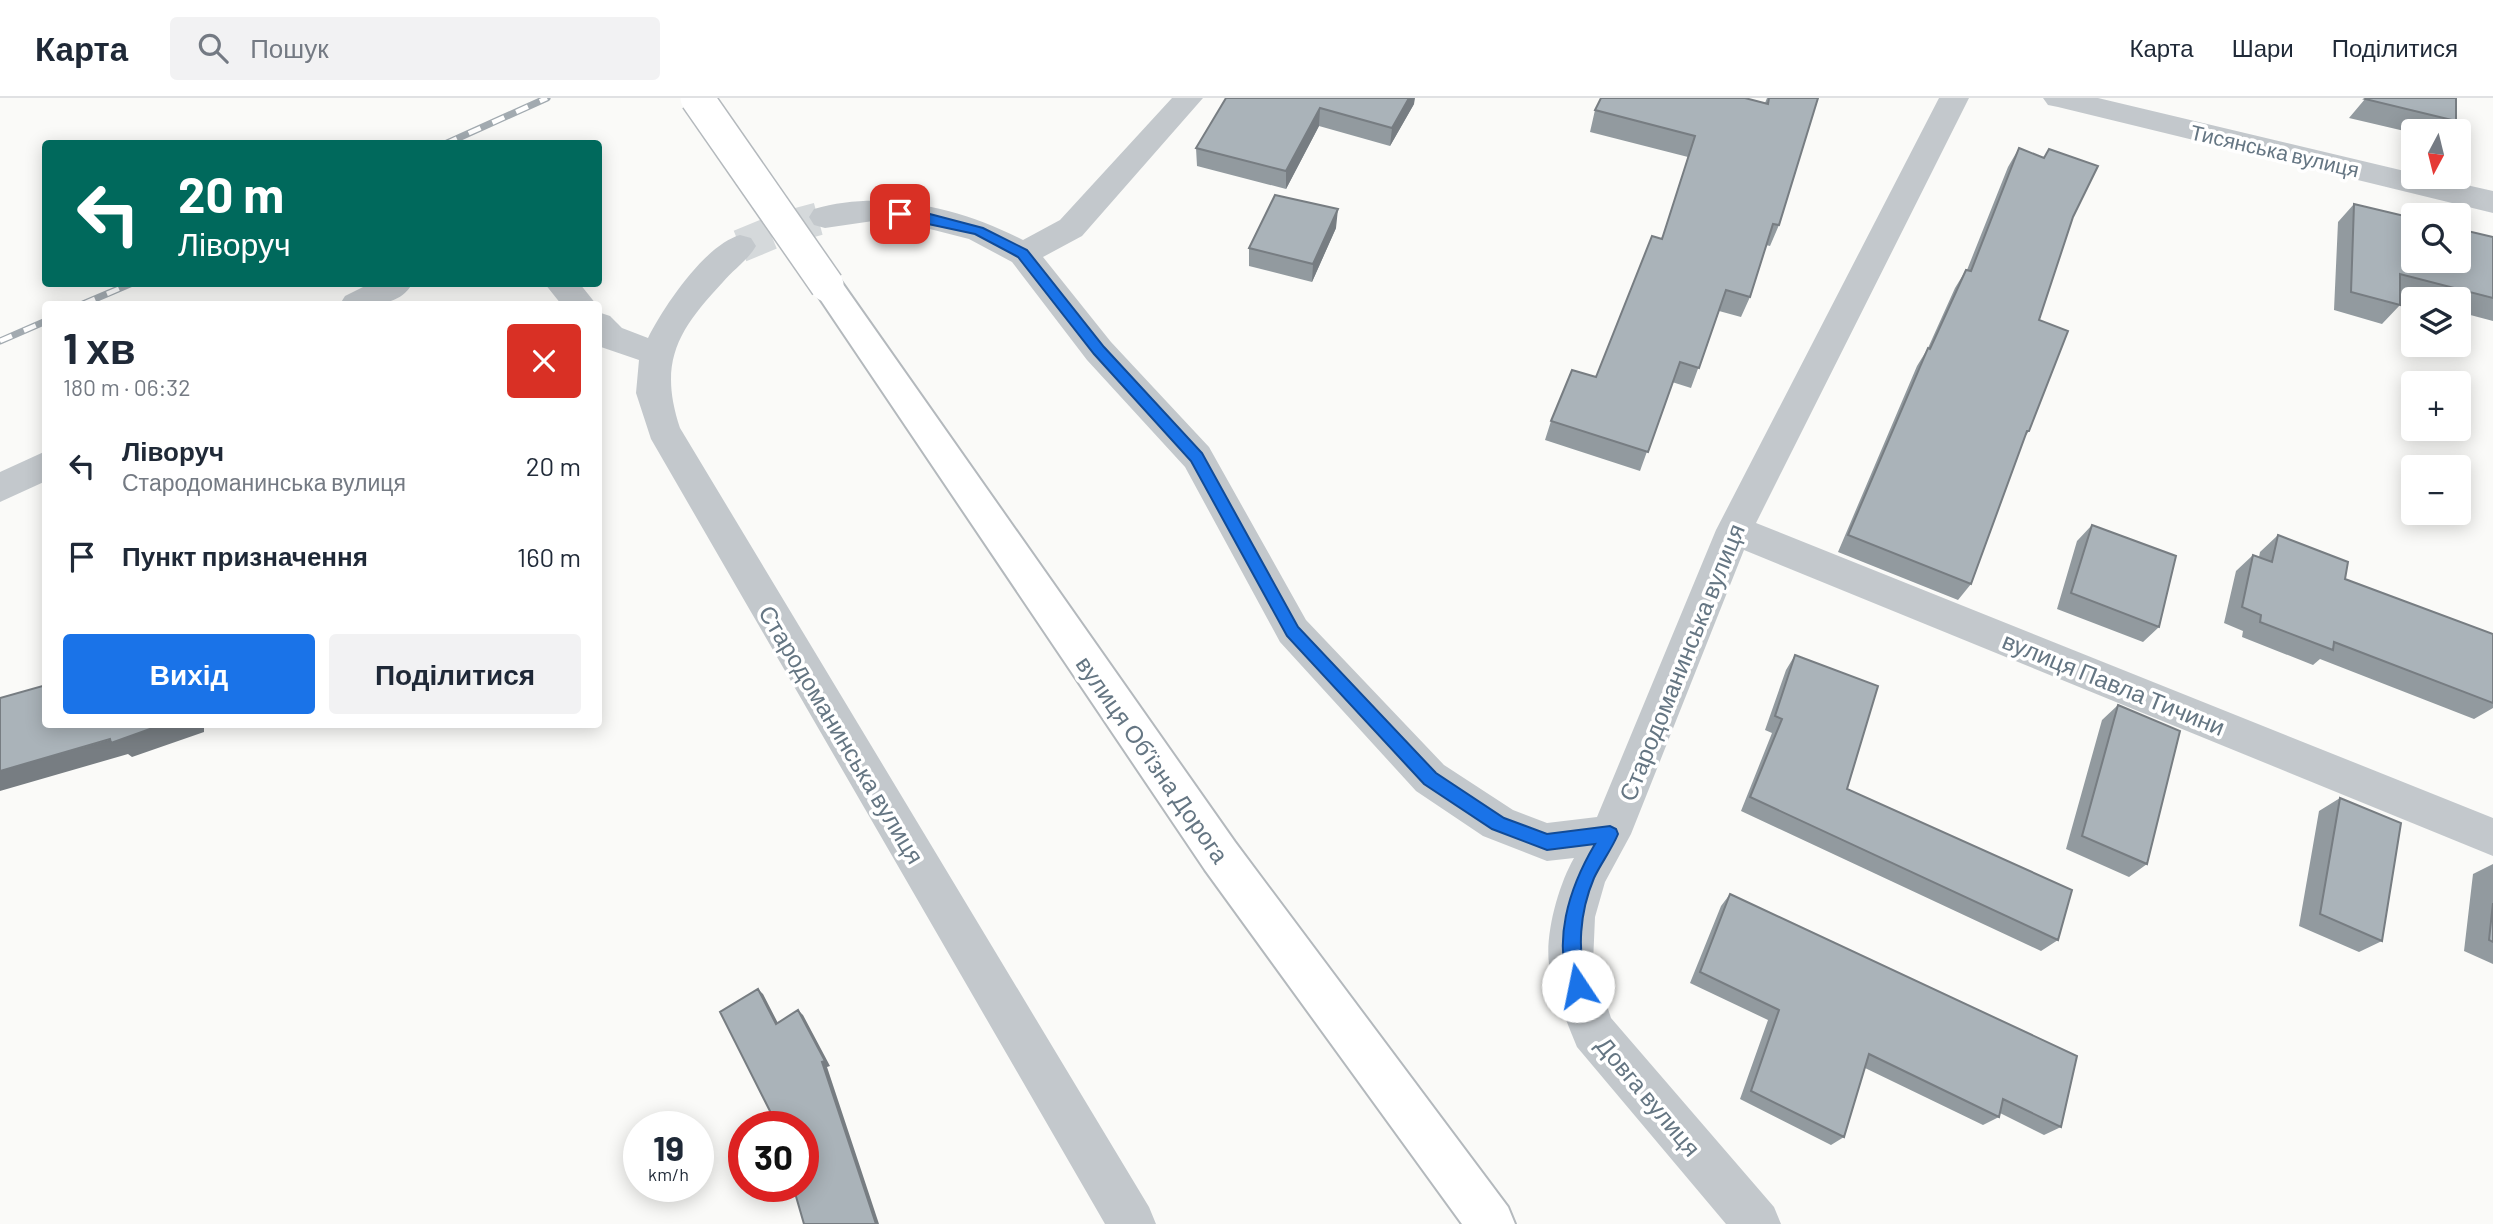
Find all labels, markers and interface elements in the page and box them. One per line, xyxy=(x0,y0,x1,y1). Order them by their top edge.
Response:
search box xyxy=(170,17,660,80)
text: Карта xyxy=(35,28,128,68)
icon: search xyxy=(194,29,232,67)
text: Пошук xyxy=(250,32,329,63)
text: Карта xyxy=(2129,33,2194,62)
text: Шари xyxy=(2232,33,2294,62)
text: Поділитися xyxy=(2332,33,2458,62)
street label: Тисянська вулиця xyxy=(2188,118,2362,182)
north arrow xyxy=(2401,119,2471,189)
map controls xyxy=(2401,119,2471,525)
text: 20 m xyxy=(178,164,284,223)
icon: left xyxy=(63,168,154,259)
pin xyxy=(870,184,930,244)
icon: arrive xyxy=(881,195,919,233)
button: search xyxy=(2401,203,2471,273)
text: Ліворуч xyxy=(178,224,291,262)
button: layers xyxy=(2401,287,2471,357)
text: 1 хв xyxy=(63,322,135,372)
button: close xyxy=(507,324,581,398)
button: + xyxy=(2401,371,2471,441)
text: 180 m · 06:32 xyxy=(63,373,191,401)
text: Ліворуч xyxy=(122,435,224,466)
icon: left xyxy=(63,447,101,485)
text: 20 m xyxy=(526,450,581,481)
button: − xyxy=(2401,455,2471,525)
text: Стародоманинська вулиця xyxy=(122,468,406,496)
street label: Стародоманинська вулиця xyxy=(1612,519,1750,805)
icon: arrive xyxy=(63,538,101,576)
text: Пункт призначення xyxy=(122,540,368,571)
text: 160 m xyxy=(517,541,581,572)
street label: Стародоманинська вулиця xyxy=(753,600,931,868)
street label: вулиця Павла Тичини xyxy=(1999,625,2229,741)
button: Вихід xyxy=(63,634,315,714)
button: Поділитися xyxy=(329,634,581,714)
street label: вулиця Обʼїзна Дорога xyxy=(1071,650,1236,868)
position arrow xyxy=(1541,949,1615,1023)
street label: Довга вулиця xyxy=(1591,1030,1707,1162)
speed limit sign: 30 xyxy=(728,1111,819,1202)
text: 19 xyxy=(653,1126,684,1168)
text: km/h xyxy=(648,1163,689,1185)

